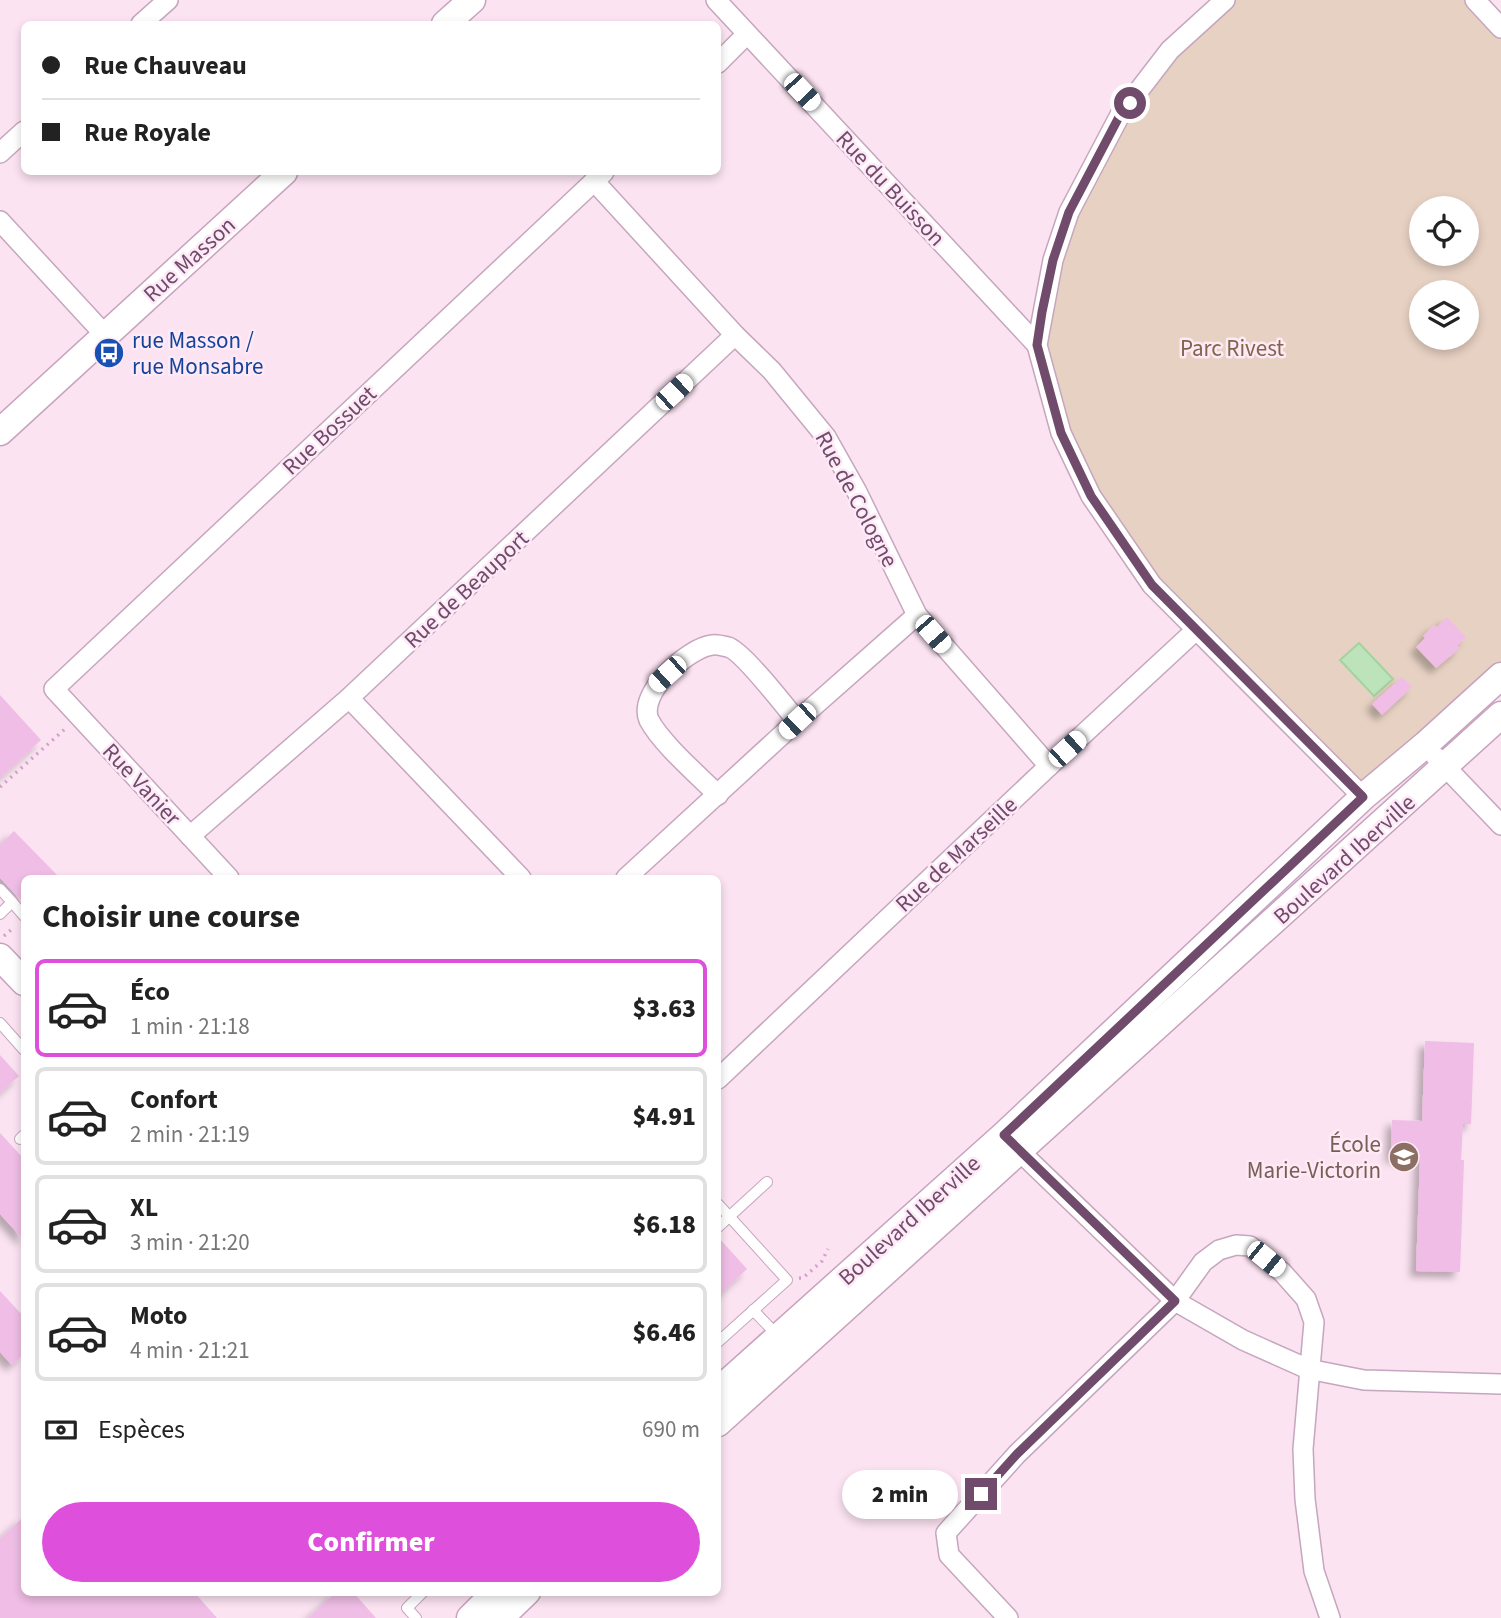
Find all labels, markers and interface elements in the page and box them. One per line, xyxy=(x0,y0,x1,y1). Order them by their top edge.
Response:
text: Rue Chauveau xyxy=(84,47,247,84)
car xyxy=(780,69,825,115)
route start xyxy=(1114,87,1146,119)
text: Rue Royale xyxy=(84,114,211,151)
street label: Rue du Buisson xyxy=(828,123,953,254)
map controls xyxy=(1409,196,1479,350)
button: locate xyxy=(1409,196,1479,266)
street label: Rue Masson xyxy=(136,209,243,310)
button: layers xyxy=(1409,280,1479,350)
place label: rue Masson / rue Monsabre xyxy=(132,324,263,383)
park label: Parc Rivest xyxy=(1180,332,1284,365)
bus stop icon: rue Masson / rue Monsabre xyxy=(92,336,126,370)
car xyxy=(652,370,697,414)
street label: Rue Bossuet xyxy=(275,378,384,483)
street label: Rue de Cologne xyxy=(807,425,906,573)
street label: Rue de Beauport xyxy=(397,523,536,656)
car xyxy=(912,611,955,657)
car xyxy=(645,652,690,696)
car xyxy=(775,699,820,743)
car xyxy=(1045,727,1090,771)
street label: Rue Vanier xyxy=(95,736,189,834)
street label: Boulevard Iberville xyxy=(1266,786,1423,932)
street label: Rue de Marseille xyxy=(888,789,1025,920)
text: Choisir une course xyxy=(42,894,300,940)
text: Éco xyxy=(130,973,170,1010)
icon: car xyxy=(46,977,109,1040)
text: $3.63 xyxy=(632,990,696,1027)
text: 1 min · 21:18 xyxy=(130,1010,250,1043)
text: Confort xyxy=(130,1081,218,1118)
icon: car xyxy=(46,1085,109,1148)
text: $4.91 xyxy=(632,1098,696,1135)
text: 2 min · 21:19 xyxy=(130,1118,250,1151)
place label: École Marie-Victorin xyxy=(1247,1128,1381,1187)
school or university icon: École Marie-Victorin xyxy=(1387,1140,1421,1174)
street label: Boulevard Iberville xyxy=(831,1147,988,1293)
text: XL xyxy=(130,1189,158,1226)
icon: car xyxy=(46,1193,109,1256)
text: $6.18 xyxy=(632,1206,696,1243)
text: 3 min · 21:20 xyxy=(130,1226,250,1259)
car xyxy=(1244,1238,1289,1280)
text: Moto xyxy=(130,1297,187,1334)
icon: car xyxy=(46,1301,109,1364)
text: $6.46 xyxy=(632,1314,696,1351)
text: 4 min · 21:21 xyxy=(130,1334,250,1367)
icon: cash xyxy=(42,1411,80,1449)
text: Espèces xyxy=(98,1411,185,1448)
text: 690 m xyxy=(642,1413,700,1446)
callout: 2 min xyxy=(841,1470,956,1518)
text: 2 min xyxy=(872,1478,928,1511)
route end xyxy=(965,1478,997,1510)
button: Confirmer xyxy=(42,1502,700,1582)

